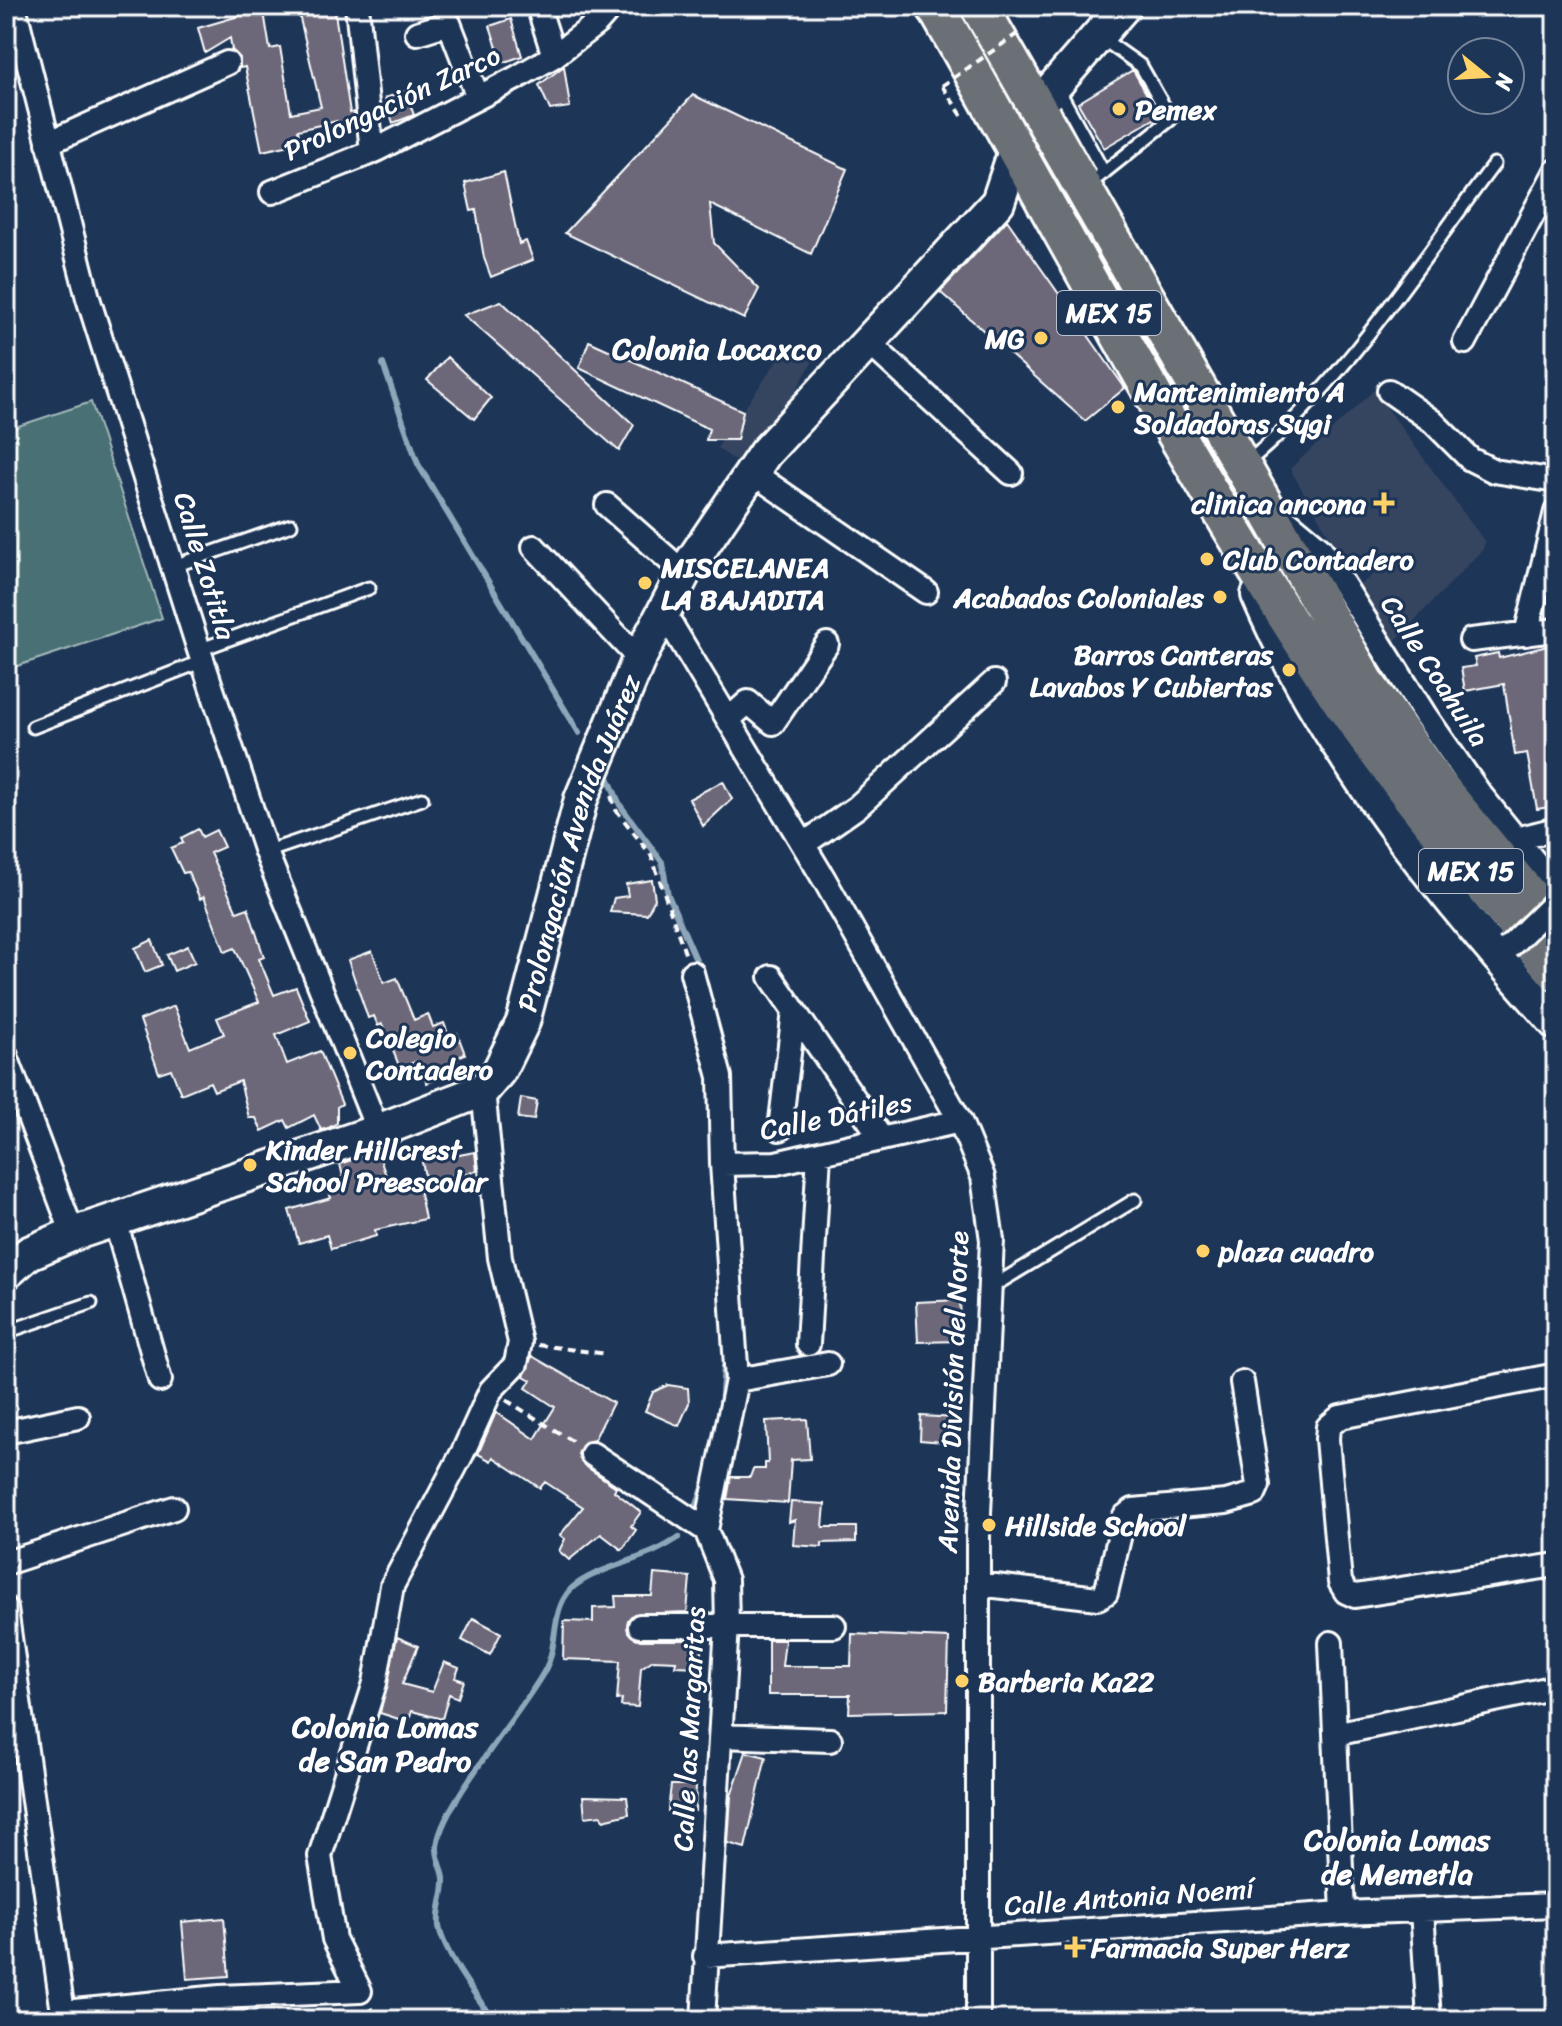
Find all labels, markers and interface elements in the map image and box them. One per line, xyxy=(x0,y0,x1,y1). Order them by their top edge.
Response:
street label: Prolongación Zarco xyxy=(275,31,509,175)
north arrow xyxy=(1446,36,1526,116)
text: N xyxy=(1483,68,1526,96)
place label: Pemex xyxy=(1135,85,1217,134)
marker: Pemex xyxy=(1110,100,1128,118)
road number: MEX 15 xyxy=(1057,291,1161,335)
place label: MG xyxy=(984,314,1025,363)
district label: Colonia Locaxco xyxy=(611,322,823,376)
marker: MG xyxy=(1032,329,1050,347)
place label: Mantenimiento A Soldadoras Sygi xyxy=(1133,367,1345,448)
marker: Mantenimiento A Soldadoras Sygi xyxy=(1109,398,1127,416)
place label: clinica ancona xyxy=(1191,479,1367,528)
street label: Calle Zotitla xyxy=(159,486,251,647)
marker: clinica ancona xyxy=(1373,492,1395,514)
place label: Club Contadero xyxy=(1222,535,1415,584)
place label: MISCELANEA LA BAJADITA xyxy=(660,543,829,624)
marker: Club Contadero xyxy=(1198,550,1216,568)
place label: Acabados Coloniales xyxy=(953,573,1205,622)
marker: MISCELANEA LA BAJADITA xyxy=(636,574,654,592)
street label: Calle Coahuila xyxy=(1367,585,1503,757)
marker: Acabados Coloniales xyxy=(1211,588,1229,606)
place label: Barros Canteras Lavabos Y Cubiertas xyxy=(1030,630,1274,711)
marker: Barros Canteras Lavabos Y Cubiertas xyxy=(1280,661,1298,679)
street label: Prolongación Avenida Juárez xyxy=(502,666,655,1017)
road number: MEX 15 xyxy=(1419,849,1523,893)
place label: Colegio Contadero xyxy=(365,1013,494,1094)
marker: Colegio Contadero xyxy=(341,1044,359,1062)
street label: Calle Dátiles xyxy=(756,1077,916,1155)
place label: Kinder Hillcrest School Preescolar xyxy=(265,1125,489,1206)
marker: Kinder Hillcrest School Preescolar xyxy=(241,1156,259,1174)
place label: plaza cuadro xyxy=(1217,1227,1375,1276)
street label: Avenida División del Norte xyxy=(923,1230,983,1555)
marker: plaza cuadro xyxy=(1194,1242,1212,1260)
place label: Hillside School xyxy=(1005,1501,1187,1550)
marker: Hillside School xyxy=(980,1516,998,1534)
street label: Calle las Margaritas xyxy=(658,1605,720,1853)
place label: Barberia Ka22 xyxy=(978,1657,1155,1706)
marker: Barberia Ka22 xyxy=(953,1672,971,1690)
district label: Colonia Lomas de San Pedro xyxy=(291,1700,479,1788)
district label: Colonia Lomas de Memetla xyxy=(1303,1813,1491,1901)
street label: Calle Antonia Noemí xyxy=(1003,1864,1259,1930)
place label: Farmacia Super Herz xyxy=(1090,1923,1351,1972)
marker: Farmacia Super Herz xyxy=(1066,1938,1084,1956)

